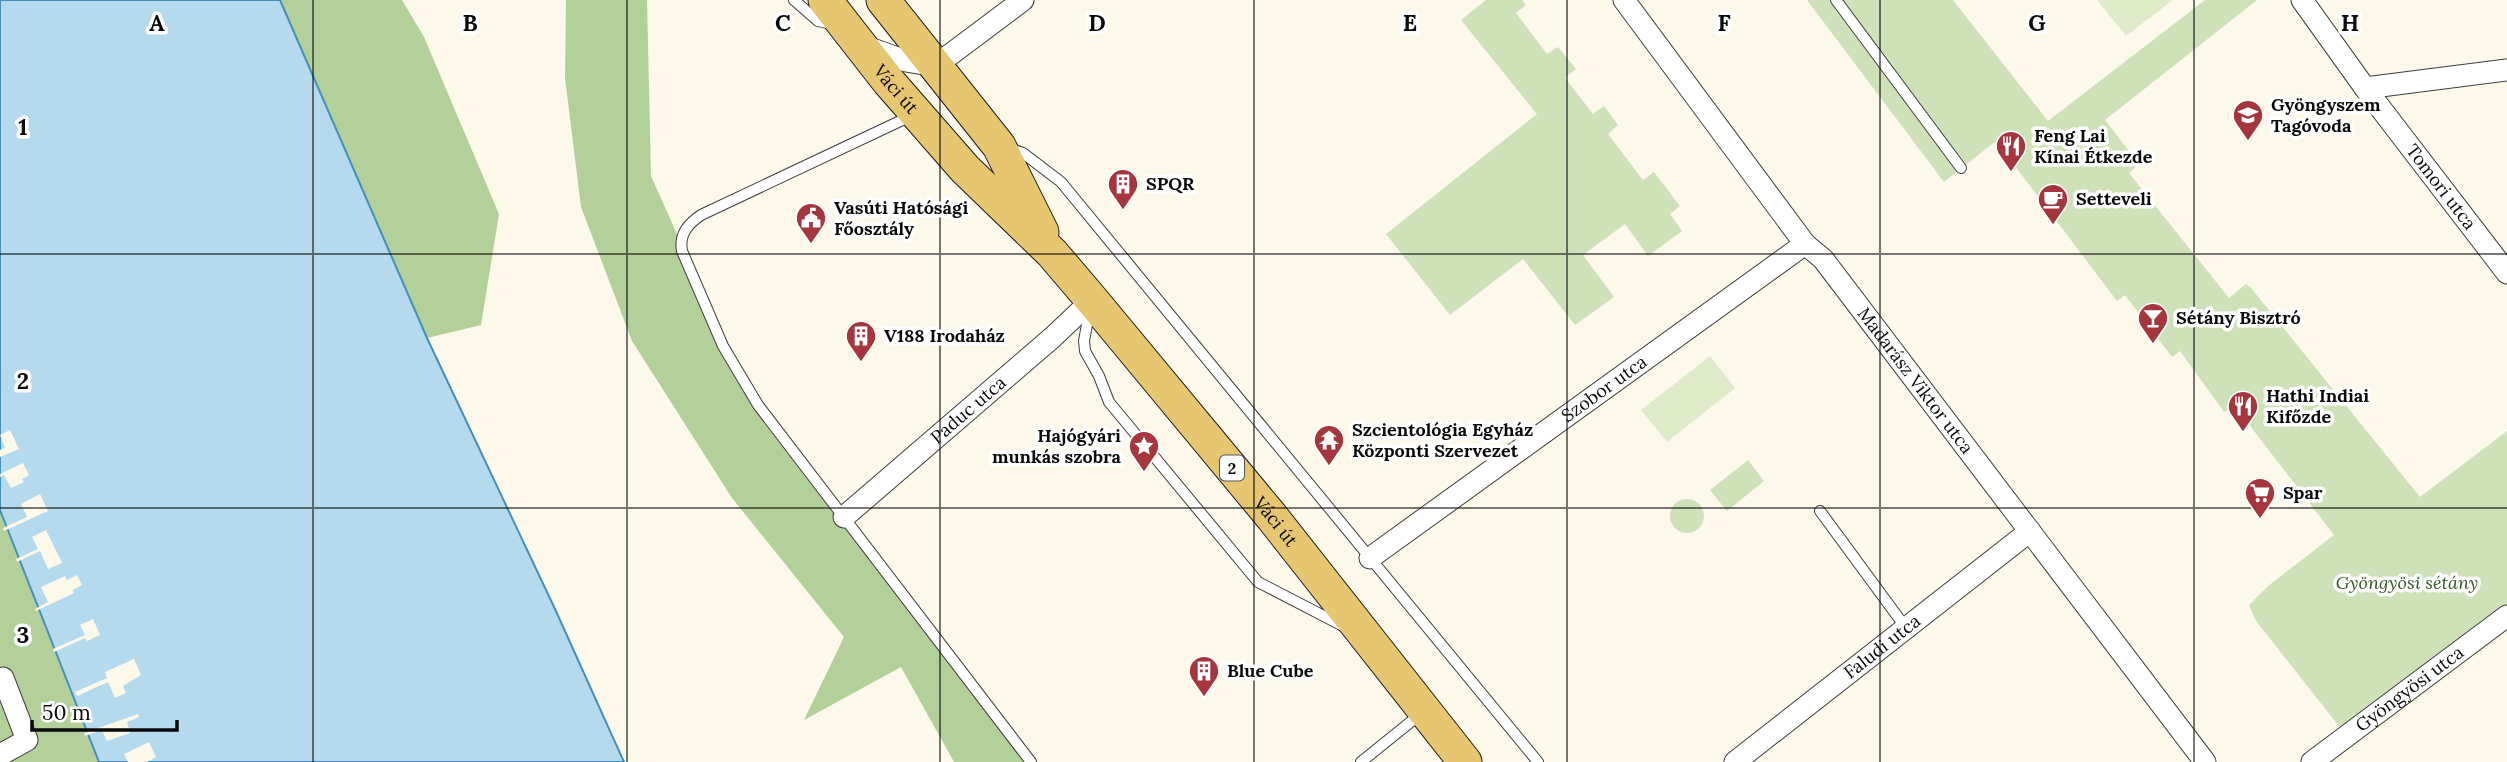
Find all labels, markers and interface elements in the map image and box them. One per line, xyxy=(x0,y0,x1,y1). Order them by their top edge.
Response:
text: A xyxy=(149,8,165,37)
text: B xyxy=(462,8,478,37)
text: C xyxy=(775,8,791,37)
text: D xyxy=(1088,8,1106,37)
text: E xyxy=(1403,8,1417,37)
text: F xyxy=(1717,8,1731,37)
text: G xyxy=(2028,8,2046,37)
text: H xyxy=(2341,8,2359,37)
street label: Váci út xyxy=(868,59,924,119)
place label: Gyöngyszem Tagóvoda xyxy=(2271,93,2381,137)
school or university icon: Gyöngyszem Tagóvoda xyxy=(2231,98,2265,142)
text: 1 xyxy=(18,112,28,141)
place label: Feng Lai Kínai Étkezde xyxy=(2034,124,2153,168)
restaurant icon: Feng Lai Kínai Étkezde xyxy=(1994,129,2028,173)
street label: Tomori utca xyxy=(2401,139,2482,234)
building icon: SPQR xyxy=(1106,167,1140,211)
place label: SPQR xyxy=(1146,172,1195,195)
cafe icon: Setteveli xyxy=(2036,182,2070,226)
place label: Setteveli xyxy=(2076,187,2152,210)
place label: Vasúti Hatósági Főosztály xyxy=(834,196,968,240)
public building icon: Vasúti Hatósági Főosztály xyxy=(794,201,828,245)
bar icon: Sétány Bisztró xyxy=(2136,301,2170,345)
street label: Madarász Viktor utca xyxy=(1853,303,1979,458)
place label: Sétány Bisztró xyxy=(2176,306,2301,329)
building icon: V188 Irodaház xyxy=(844,319,878,363)
place label: V188 Irodaház xyxy=(884,324,1005,347)
street label: Szobor utca xyxy=(1557,350,1651,427)
text: 2 xyxy=(17,366,29,395)
street label: Paduc utca xyxy=(925,371,1010,448)
place label: Hathi Indiai Kifőzde xyxy=(2266,384,2369,428)
restaurant icon: Hathi Indiai Kifőzde xyxy=(2226,389,2260,433)
place label: Szcientológia Egyház Központi Szervezet xyxy=(1352,418,1533,462)
temple icon: Szcientológia Egyház Központi Szervezet xyxy=(1312,423,1346,467)
place label: Hajógyári munkás szobra xyxy=(992,424,1122,468)
place icon: Hajógyári munkás szobra xyxy=(1127,429,1161,473)
road number: 2 xyxy=(1220,456,1244,481)
supermarket icon: Spar xyxy=(2243,476,2277,520)
place label: Spar xyxy=(2283,481,2323,504)
street label: Váci út xyxy=(1248,491,1303,551)
park label: Gyöngyösi sétány xyxy=(2336,571,2478,594)
street label: Faludi utca xyxy=(1839,609,1925,683)
text: 3 xyxy=(17,620,29,649)
street label: Gyöngyösi utca xyxy=(2351,640,2468,736)
building icon: Blue Cube xyxy=(1187,654,1221,698)
place label: Blue Cube xyxy=(1227,659,1314,682)
scale bar xyxy=(32,688,177,732)
text: 50 m xyxy=(42,699,91,726)

